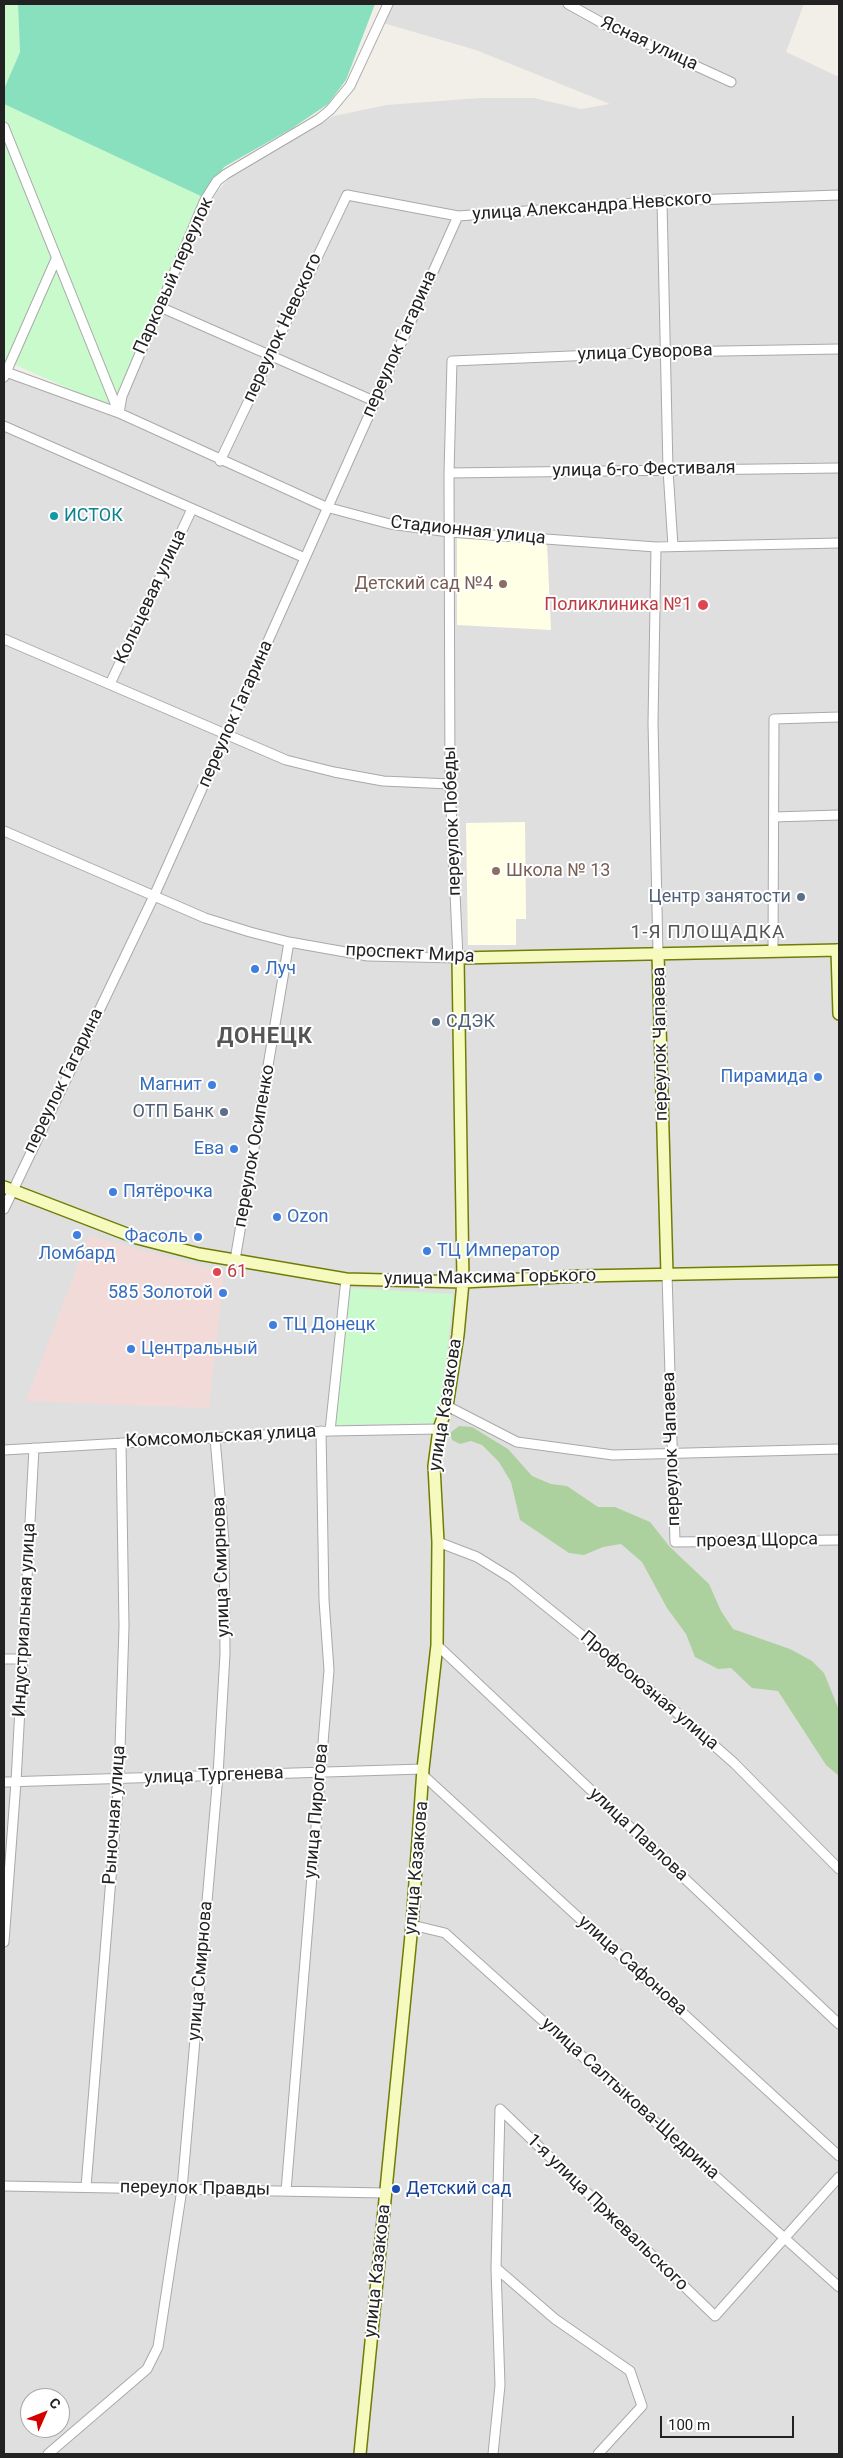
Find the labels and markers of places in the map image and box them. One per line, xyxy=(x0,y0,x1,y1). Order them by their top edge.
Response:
place label: ИСТОК xyxy=(64,505,123,527)
marker: ИСТОК xyxy=(48,510,60,522)
place label: Детский сад №4 xyxy=(355,573,493,595)
marker: Детский сад №4 xyxy=(497,578,509,590)
place label: Поликлиника №1 xyxy=(544,594,692,616)
marker: Поликлиника №1 xyxy=(696,598,710,612)
place label: Школа № 13 xyxy=(506,860,610,882)
marker: Школа № 13 xyxy=(490,865,502,877)
place label: Центр занятости xyxy=(648,886,791,908)
marker: Центр занятости xyxy=(795,891,807,903)
place label: Луч xyxy=(265,958,296,980)
marker: Луч xyxy=(249,963,261,975)
place label: СДЭК xyxy=(446,1011,495,1033)
marker: СДЭК xyxy=(430,1016,442,1028)
place label: Пирамида xyxy=(720,1066,808,1088)
marker: Пирамида xyxy=(812,1071,824,1083)
place label: Магнит xyxy=(140,1074,202,1096)
marker: Магнит xyxy=(206,1079,218,1091)
place label: ОТП Банк xyxy=(133,1101,214,1123)
marker: ОТП Банк xyxy=(218,1106,230,1118)
place label: Ева xyxy=(194,1138,224,1160)
marker: Ева xyxy=(228,1143,240,1155)
place label: Пятёрочка xyxy=(123,1181,213,1203)
marker: Пятёрочка xyxy=(107,1186,119,1198)
place label: Ozon xyxy=(287,1206,328,1228)
marker: Ozon xyxy=(271,1211,283,1223)
place label: Фасоль xyxy=(125,1226,188,1248)
marker: Ломбард xyxy=(71,1229,83,1241)
marker: Фасоль xyxy=(192,1231,204,1243)
place label: ТЦ Император xyxy=(437,1240,560,1262)
place label: Ломбард xyxy=(39,1243,115,1265)
marker: ТЦ Император xyxy=(421,1245,433,1257)
place label: 61 xyxy=(227,1261,247,1283)
marker: 61 xyxy=(211,1266,223,1278)
place label: 585 Золотой xyxy=(108,1282,213,1304)
marker: 585 Золотой xyxy=(217,1287,229,1299)
place label: ТЦ Донецк xyxy=(283,1314,375,1336)
marker: ТЦ Донецк xyxy=(267,1319,279,1331)
place label: Центральный xyxy=(141,1338,258,1360)
marker: Центральный xyxy=(125,1343,137,1355)
place label: Детский сад xyxy=(406,2178,511,2200)
marker: Детский сад xyxy=(390,2183,402,2195)

